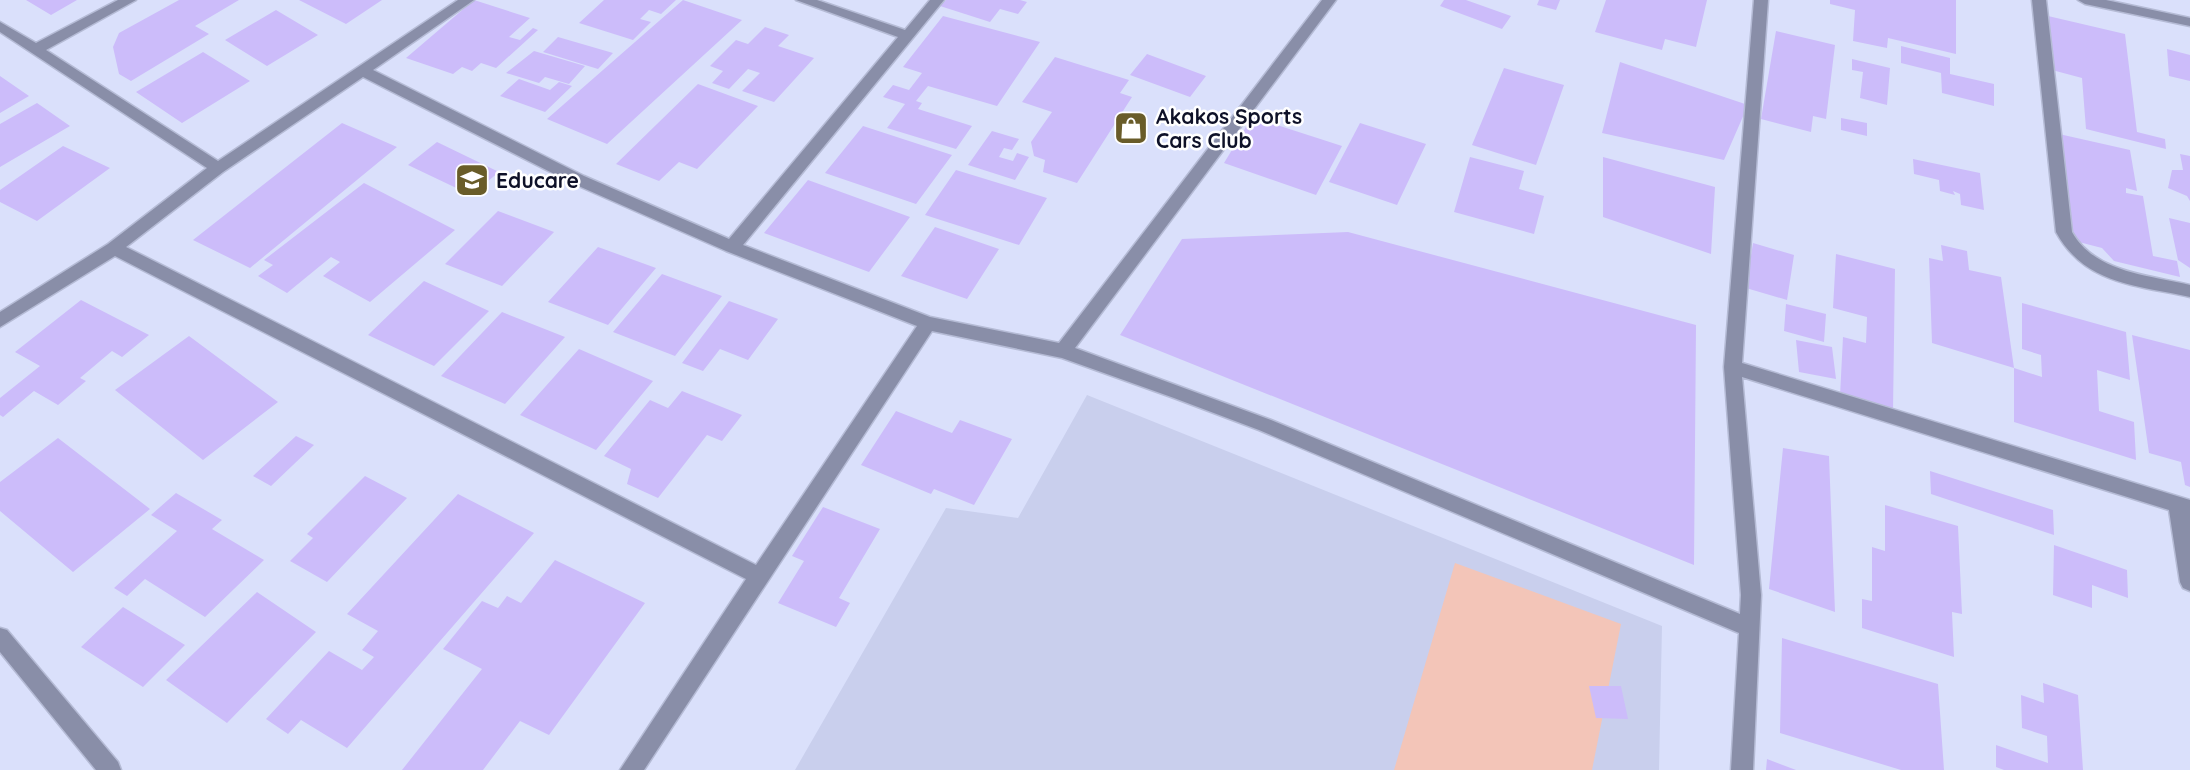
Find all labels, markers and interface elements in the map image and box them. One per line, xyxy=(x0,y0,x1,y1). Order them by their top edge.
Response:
place label: Akakos Sports Cars Club xyxy=(1156,103,1302,153)
shop icon: Akakos Sports Cars Club xyxy=(1112,109,1150,147)
school or university icon: Educare xyxy=(453,161,491,199)
place label: Educare xyxy=(496,167,579,193)

